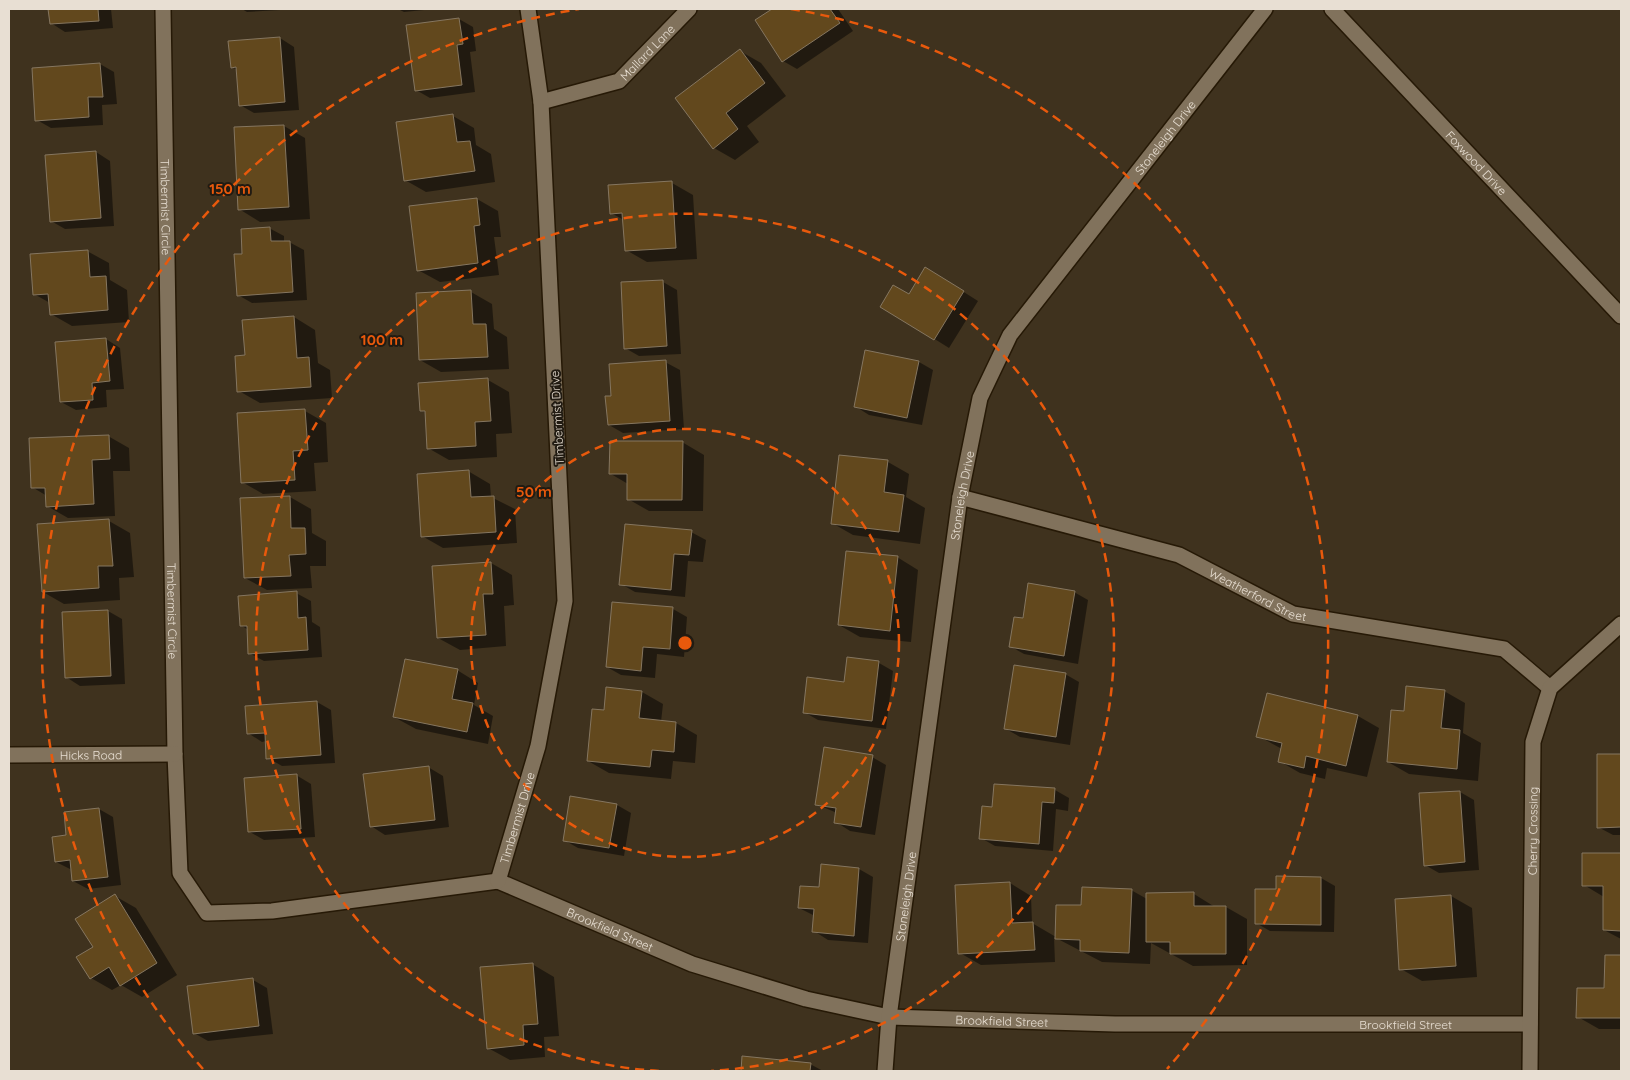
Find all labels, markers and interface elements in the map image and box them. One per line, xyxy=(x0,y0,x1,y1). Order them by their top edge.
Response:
street label: Mallard Lane xyxy=(616,21,678,83)
street label: Stoneleigh Drive xyxy=(1131,97,1199,177)
street label: Foxwood Drive xyxy=(1443,127,1511,198)
street label: Timbermist Circle xyxy=(158,159,174,256)
text: 150 m xyxy=(209,179,251,198)
text: 100 m xyxy=(361,330,403,349)
street label: Timbermist Drive xyxy=(547,370,567,466)
street label: Stoneleigh Drive xyxy=(947,449,977,541)
text: 50 m xyxy=(516,482,552,501)
street label: Timbermist Circle xyxy=(164,563,181,659)
street label: Weatherford Street xyxy=(1207,564,1307,624)
centre of rings xyxy=(676,634,694,652)
street label: Hicks Road xyxy=(60,747,122,762)
street label: Timbermist Drive xyxy=(496,770,537,865)
street label: Cherry Crossing xyxy=(1524,787,1540,875)
street label: Stoneleigh Drive xyxy=(892,850,919,942)
street label: Brookfield Street xyxy=(565,904,656,954)
street label: Brookfield Street xyxy=(955,1012,1048,1029)
street label: Brookfield Street xyxy=(1359,1017,1452,1032)

